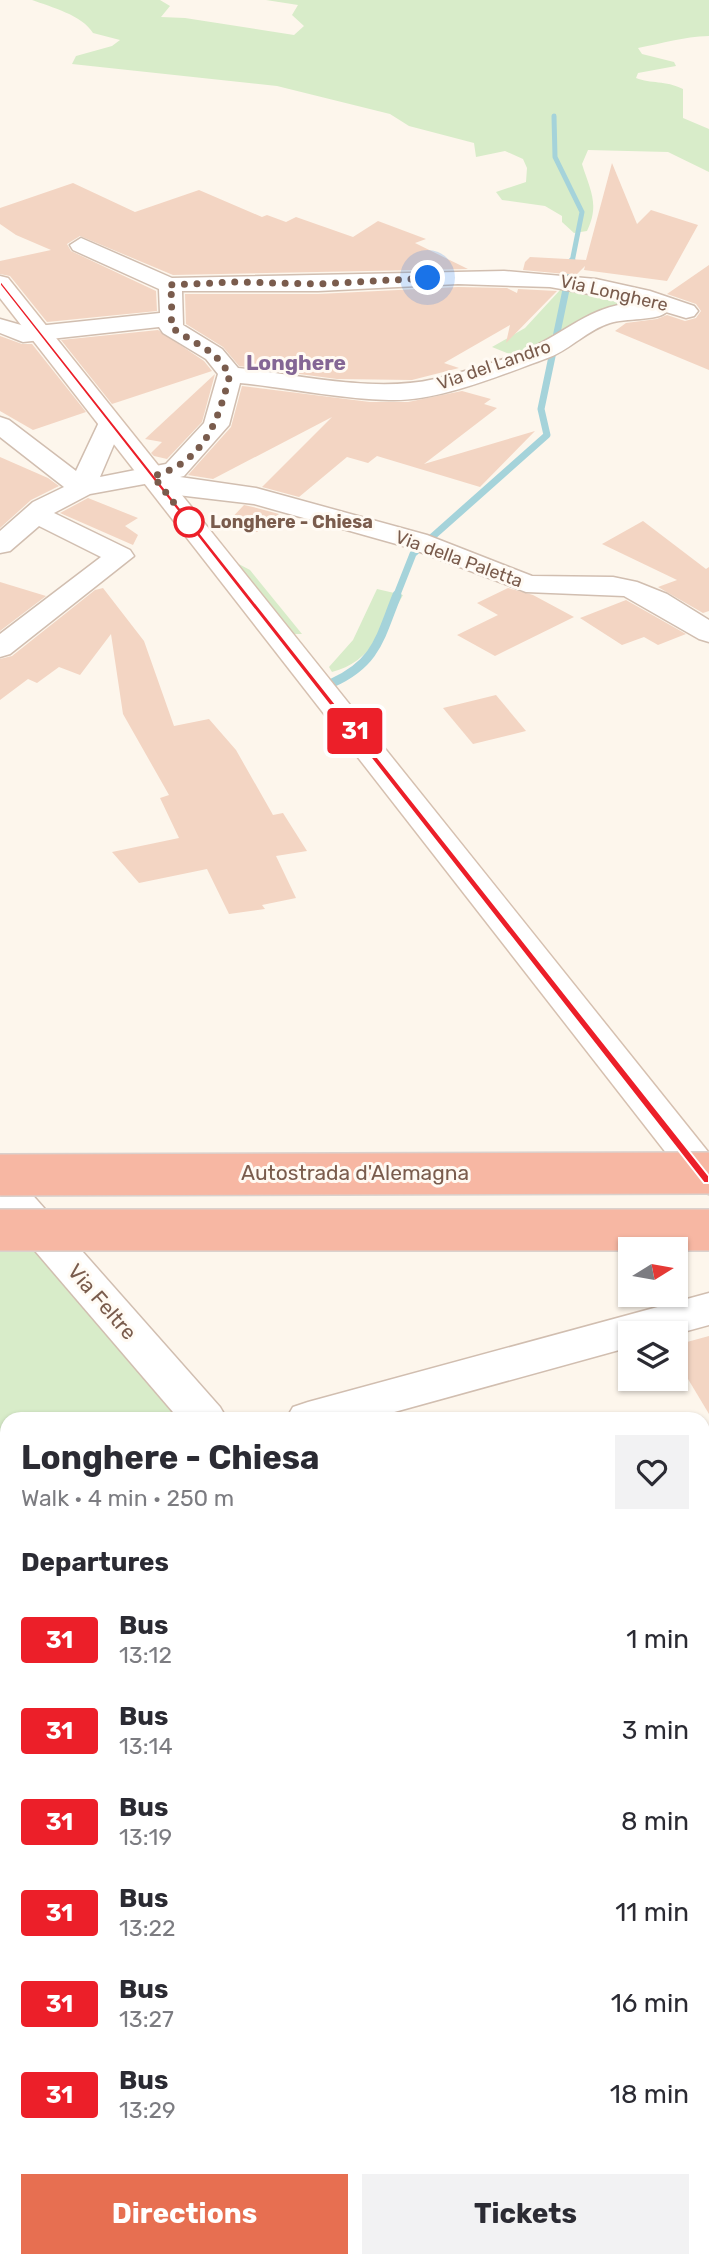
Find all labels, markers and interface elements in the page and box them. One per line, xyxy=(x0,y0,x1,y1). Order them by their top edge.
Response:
your location xyxy=(410,260,445,295)
street label: Via Longhere xyxy=(558,270,670,316)
street label: Via del Landro xyxy=(434,335,554,395)
district label: Longhere xyxy=(246,350,346,375)
marker: Longhere - Chiesa xyxy=(174,507,204,537)
place label: Longhere - Chiesa xyxy=(210,511,373,533)
street label: Via della Paletta xyxy=(392,526,526,592)
line badge: 31 xyxy=(324,708,386,754)
text: 31 xyxy=(341,717,369,745)
street label: Autostrada d'Alemagna xyxy=(241,1160,469,1185)
north arrow xyxy=(618,1237,688,1307)
map controls xyxy=(618,1237,688,1391)
street label: Via Feltre xyxy=(63,1259,142,1345)
button: layers xyxy=(618,1321,688,1391)
button: heart xyxy=(615,1435,689,1509)
text: Longhere - Chiesa xyxy=(21,1438,320,1477)
text: Walk · 4 min · 250 m xyxy=(21,1484,234,1512)
text: Departures xyxy=(21,1547,169,1578)
text: Bus xyxy=(119,1610,168,1641)
text: 1 min xyxy=(626,1624,689,1655)
text: 31 xyxy=(46,1626,73,1654)
text: 13:12 xyxy=(119,1641,172,1669)
text: Bus xyxy=(119,1701,168,1732)
text: 3 min xyxy=(622,1715,689,1746)
text: 31 xyxy=(46,1717,73,1745)
text: 13:14 xyxy=(119,1732,173,1760)
text: Bus xyxy=(119,1792,168,1823)
text: 8 min xyxy=(621,1806,689,1837)
text: 31 xyxy=(46,1808,73,1836)
text: 13:19 xyxy=(119,1823,172,1851)
text: Bus xyxy=(119,1883,168,1914)
text: 11 min xyxy=(615,1897,689,1928)
text: 31 xyxy=(46,1899,73,1927)
text: 13:22 xyxy=(119,1914,176,1942)
text: Bus xyxy=(119,1974,168,2005)
text: 16 min xyxy=(611,1988,689,2019)
text: 31 xyxy=(46,1990,73,2018)
text: 13:27 xyxy=(119,2005,174,2033)
text: Bus xyxy=(119,2065,168,2096)
text: 18 min xyxy=(610,2079,689,2110)
text: 31 xyxy=(46,2081,73,2109)
text: 13:29 xyxy=(119,2096,176,2124)
button: Directions xyxy=(21,2174,348,2254)
button: Tickets xyxy=(362,2174,689,2254)

